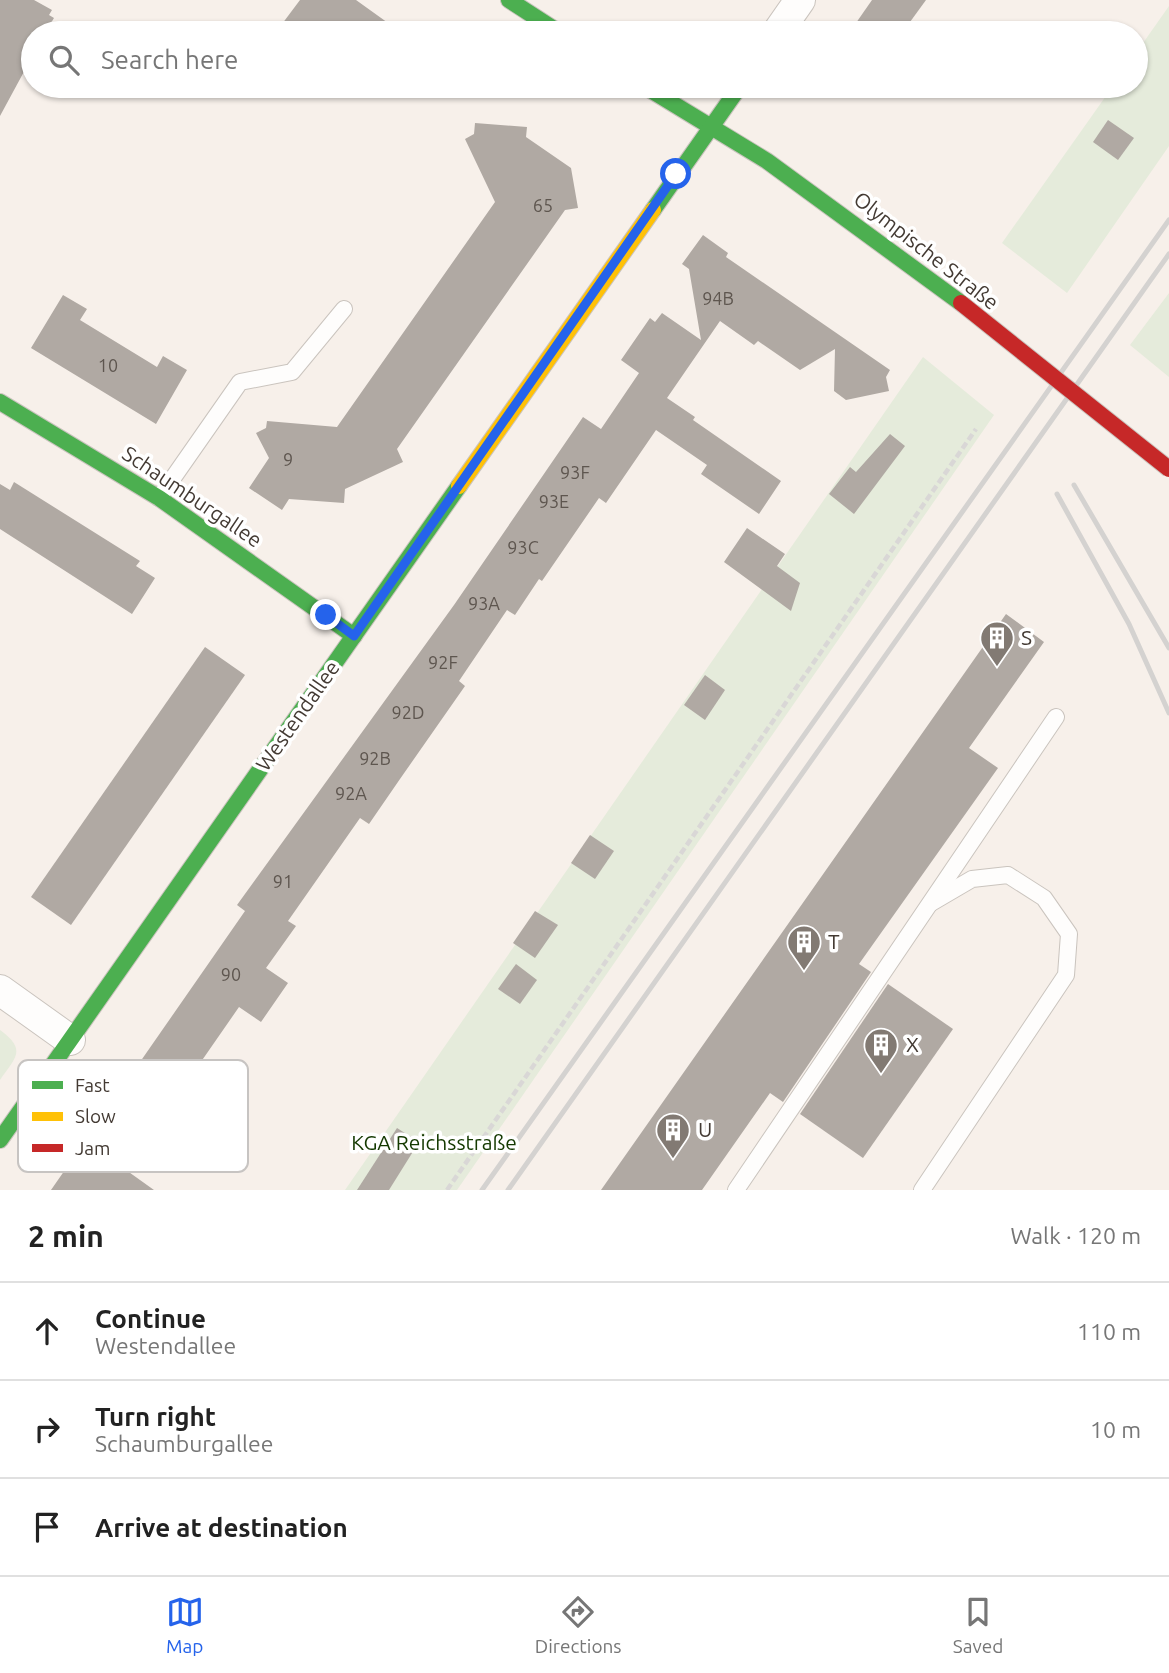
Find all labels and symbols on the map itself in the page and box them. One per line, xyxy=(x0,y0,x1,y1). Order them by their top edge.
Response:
route start xyxy=(660,158,691,189)
street label: Olympische Straße xyxy=(850,186,1004,314)
house number: 65 xyxy=(533,195,553,215)
house number: 94B xyxy=(702,288,734,308)
house number: 10 xyxy=(98,355,118,375)
street label: Schaumburgallee xyxy=(118,441,267,552)
house number: 9 xyxy=(283,449,293,469)
house number: 93F xyxy=(560,462,590,482)
house number: 93E xyxy=(539,491,569,511)
house number: 93C xyxy=(507,537,539,557)
house number: 93A xyxy=(468,593,500,613)
route end xyxy=(310,599,341,630)
building icon: S xyxy=(978,619,1016,668)
place label: S xyxy=(1021,625,1032,649)
house number: 92F xyxy=(428,652,458,672)
street label: Westendallee xyxy=(250,656,344,775)
house number: 92D xyxy=(391,702,425,722)
house number: 92B xyxy=(359,748,391,768)
house number: 92A xyxy=(335,783,367,803)
house number: 91 xyxy=(273,871,293,891)
building icon: T xyxy=(785,923,823,972)
place label: T xyxy=(828,929,840,953)
house number: 90 xyxy=(221,964,241,984)
building icon: X xyxy=(862,1026,900,1075)
place label: X xyxy=(906,1032,919,1056)
legend xyxy=(18,1060,248,1172)
text: Fast xyxy=(75,1074,110,1096)
text: Slow xyxy=(75,1105,116,1127)
building icon: U xyxy=(654,1111,692,1160)
place label: U xyxy=(698,1117,712,1141)
park label: KGA Reichsstraße xyxy=(351,1130,517,1154)
text: Jam xyxy=(75,1137,111,1159)

